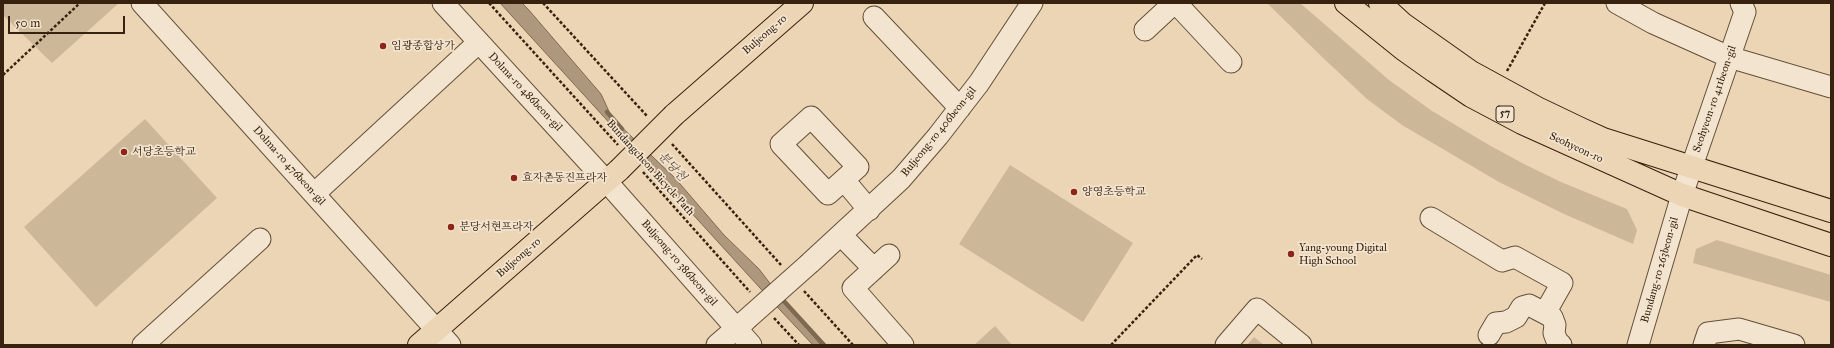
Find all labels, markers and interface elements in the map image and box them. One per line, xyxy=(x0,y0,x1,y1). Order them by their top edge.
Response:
scale bar xyxy=(10,8,127,34)
street label: Buljeong-ro xyxy=(740,12,790,58)
text: 50 m xyxy=(15,16,40,30)
place label: 임광종합상가 xyxy=(391,39,455,53)
marker: 임광종합상가 xyxy=(378,41,388,51)
street label: Seohyeon-ro 411beon-gil xyxy=(1691,44,1739,154)
street label: Dolma-ro 486beon-gil xyxy=(485,50,565,134)
street label: Buljeong-ro 406beon-gil xyxy=(899,84,979,180)
road number: 57 xyxy=(1496,106,1514,122)
street label: Bundangcheon Bicycle Path xyxy=(603,117,697,219)
street label: Dolma-ro 476beon-gil xyxy=(250,124,328,208)
street label: Seohyeon-ro xyxy=(1547,130,1605,166)
place label: 서당초등학교 xyxy=(132,145,196,159)
marker: 서당초등학교 xyxy=(119,147,129,157)
water label: 분당천 xyxy=(655,149,689,185)
place label: 효자촌동진프라자 xyxy=(522,171,607,185)
marker: 효자촌동진프라자 xyxy=(509,173,519,183)
place label: 양영초등학교 xyxy=(1082,185,1146,199)
marker: 양영초등학교 xyxy=(1069,187,1079,197)
street label: Bundang-ro 263beon-gil xyxy=(1639,216,1681,324)
street label: Buljeong-ro 386beon-gil xyxy=(638,217,720,309)
place label: 분당서현프라자 xyxy=(459,220,533,234)
marker: 분당서현프라자 xyxy=(446,222,456,232)
street label: Buljeong-ro xyxy=(494,235,544,281)
place label: Yang-young Digital High School xyxy=(1299,241,1387,267)
marker: Yang-young Digital High School xyxy=(1286,249,1296,259)

